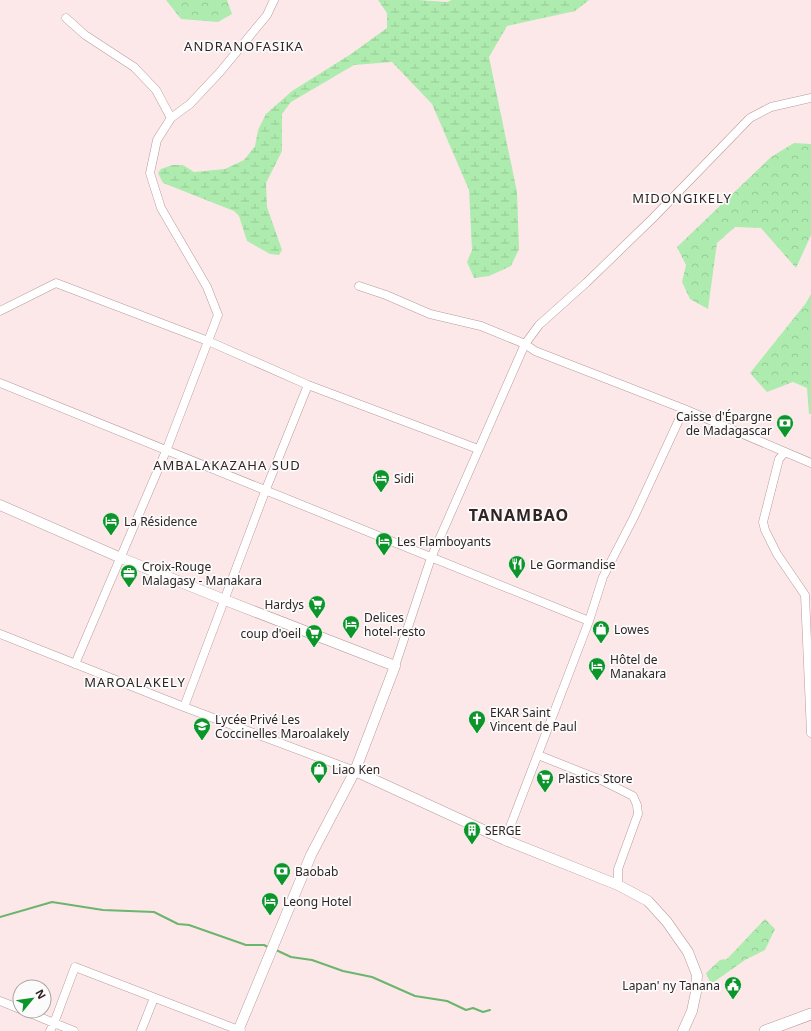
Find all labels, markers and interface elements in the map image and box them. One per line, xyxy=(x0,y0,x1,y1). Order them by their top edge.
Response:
district label: ANDRANOFASIKA xyxy=(184,37,304,55)
district label: MIDONGIKELY xyxy=(632,189,732,207)
place label: Caisse d'Épargne de Madagascar xyxy=(676,408,772,439)
bank icon: Caisse d'Épargne de Madagascar xyxy=(775,413,795,438)
district label: AMBALAKAZAHA SUD xyxy=(153,456,301,474)
hotel icon: Sidi xyxy=(371,468,391,493)
place label: Sidi xyxy=(394,470,414,487)
district label: TANAMBAO xyxy=(469,504,569,526)
hotel icon: La Résidence xyxy=(101,511,121,536)
place label: La Résidence xyxy=(124,513,198,530)
hotel icon: Les Flamboyants xyxy=(374,531,394,556)
place label: Les Flamboyants xyxy=(397,533,491,550)
restaurant icon: Le Gormandise xyxy=(507,554,527,579)
place label: Le Gormandise xyxy=(530,556,616,573)
place label: Croix-Rouge Malagasy - Manakara xyxy=(142,558,262,589)
office icon: Croix-Rouge Malagasy - Manakara xyxy=(119,563,139,588)
supermarket icon: Hardys xyxy=(307,594,327,619)
place label: Hardys xyxy=(264,596,304,613)
place label: Delices hotel-resto xyxy=(364,609,426,640)
hotel icon: Delices hotel-resto xyxy=(341,614,361,639)
shop icon: Lowes xyxy=(591,619,611,644)
place label: Lowes xyxy=(614,621,650,638)
supermarket icon: coup d'oeil xyxy=(304,623,324,648)
place label: coup d'oeil xyxy=(240,625,301,642)
place label: Hôtel de Manakara xyxy=(610,651,666,682)
hotel icon: Hôtel de Manakara xyxy=(587,656,607,681)
district label: MAROALAKELY xyxy=(84,673,186,691)
place label: EKAR Saint Vincent de Paul xyxy=(490,704,577,735)
church icon: EKAR Saint Vincent de Paul xyxy=(467,709,487,734)
place label: Lycée Privé Les Coccinelles Maroalakely xyxy=(215,711,350,742)
school or university icon: Lycée Privé Les Coccinelles Maroalakely xyxy=(192,716,212,741)
shop icon: Liao Ken xyxy=(309,759,329,784)
place label: Liao Ken xyxy=(332,761,380,778)
supermarket icon: Plastics Store xyxy=(535,768,555,793)
place label: Plastics Store xyxy=(558,770,633,787)
building icon: SERGE xyxy=(462,820,482,845)
place label: SERGE xyxy=(485,822,521,839)
bank icon: Baobab xyxy=(272,861,292,886)
place label: Baobab xyxy=(295,863,338,880)
hotel icon: Leong Hotel xyxy=(260,891,280,916)
place label: Leong Hotel xyxy=(283,893,352,910)
public building icon: Lapan' ny Tanana xyxy=(723,975,743,1000)
place label: Lapan' ny Tanana xyxy=(622,977,720,994)
north arrow xyxy=(12,979,52,1019)
text: N xyxy=(32,986,50,1001)

